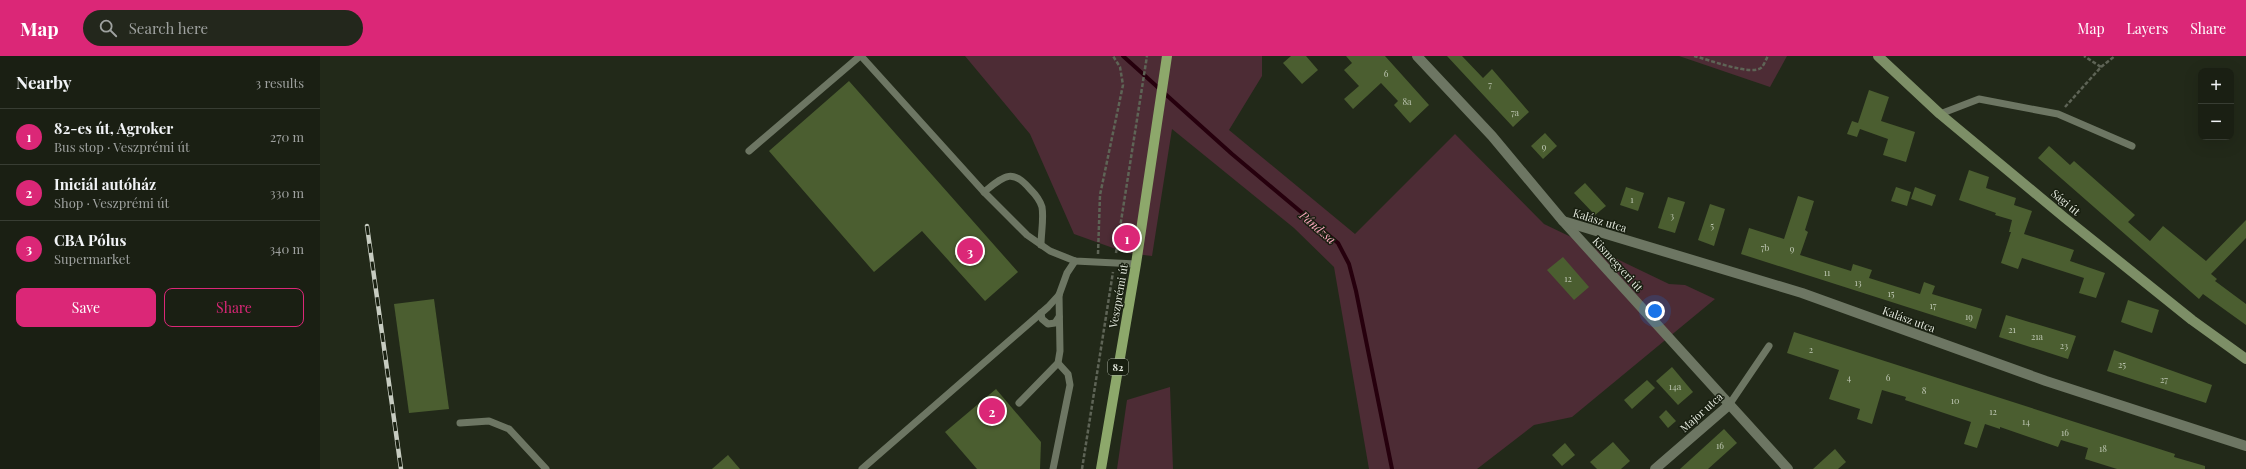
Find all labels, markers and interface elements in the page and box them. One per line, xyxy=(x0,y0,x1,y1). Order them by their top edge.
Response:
search box xyxy=(83,10,363,46)
text: Map xyxy=(20,15,59,41)
icon: search xyxy=(97,17,119,39)
text: Search here xyxy=(129,18,208,38)
text: Map xyxy=(2077,19,2105,38)
text: Layers xyxy=(2127,19,2168,38)
text: Share xyxy=(2190,19,2226,38)
house number: 6 xyxy=(1384,67,1389,79)
map controls xyxy=(2198,68,2234,140)
button: + xyxy=(2198,68,2234,104)
text: Nearby xyxy=(16,71,71,93)
text: 3 results xyxy=(255,74,304,91)
house number: 7 xyxy=(1488,78,1492,90)
house number: 8a xyxy=(1402,95,1412,107)
button: − xyxy=(2198,104,2234,140)
house number: 7a xyxy=(1511,106,1520,118)
text: 82-es út, Agroker xyxy=(54,118,173,138)
text: 1 xyxy=(27,128,31,145)
text: 270 m xyxy=(270,128,304,145)
text: Bus stop · Veszprémi út xyxy=(54,138,190,155)
house number: 9 xyxy=(1542,140,1547,152)
text: Iniciál autóház xyxy=(54,174,156,194)
text: 2 xyxy=(26,184,32,201)
text: 330 m xyxy=(270,184,304,201)
street label: Sági út xyxy=(2048,185,2084,219)
house number: 1 xyxy=(1630,193,1634,205)
text: Shop · Veszprémi út xyxy=(54,194,169,211)
street label: Kalász utca xyxy=(1571,205,1629,235)
water label: Pándzsa xyxy=(1296,206,1339,247)
house number: 3 xyxy=(1670,209,1674,221)
house number: 5 xyxy=(1710,219,1714,231)
pin: 1 xyxy=(1114,223,1140,253)
text: CBA Pólus xyxy=(54,230,126,250)
street label: Kismegyeri út xyxy=(1589,234,1647,295)
pin: 3 xyxy=(957,236,983,266)
text: 3 xyxy=(26,240,32,257)
text: 340 m xyxy=(269,240,304,257)
house number: 7b xyxy=(1761,241,1769,253)
house number: 9 xyxy=(1790,242,1795,254)
text: Supermarket xyxy=(54,250,130,267)
street label: Veszprémi út xyxy=(1105,263,1131,330)
house number: 11 xyxy=(1824,266,1831,278)
house number: 12 xyxy=(1564,272,1572,284)
house number: 13 xyxy=(1854,276,1862,288)
house number: 15 xyxy=(1888,287,1895,299)
button: Save xyxy=(16,288,156,327)
button: Share xyxy=(164,288,304,327)
house number: 17 xyxy=(1930,299,1937,311)
your location xyxy=(1645,301,1665,321)
street label: Kalász utca xyxy=(1880,302,1938,336)
house number: 19 xyxy=(1965,310,1973,322)
house number: 21 xyxy=(2008,323,2016,335)
house number: 21a xyxy=(2031,330,2044,342)
house number: 23 xyxy=(2060,339,2068,351)
house number: 2 xyxy=(1809,343,1813,355)
house number: 25 xyxy=(2118,358,2126,370)
road number: 82 xyxy=(1108,359,1128,375)
house number: 4 xyxy=(1847,371,1852,383)
house number: 6 xyxy=(1886,371,1891,383)
house number: 27 xyxy=(2160,373,2168,385)
house number: 14a xyxy=(1669,380,1682,392)
house number: 8 xyxy=(1922,384,1927,396)
street label: Major utca xyxy=(1676,389,1726,435)
house number: 10 xyxy=(1951,394,1959,406)
pin: 2 xyxy=(979,396,1005,426)
house number: 12 xyxy=(1989,405,1997,417)
house number: 14 xyxy=(2022,415,2030,427)
house number: 16 xyxy=(2061,426,2069,438)
house number: 16 xyxy=(1716,439,1724,451)
house number: 18 xyxy=(2099,442,2107,454)

